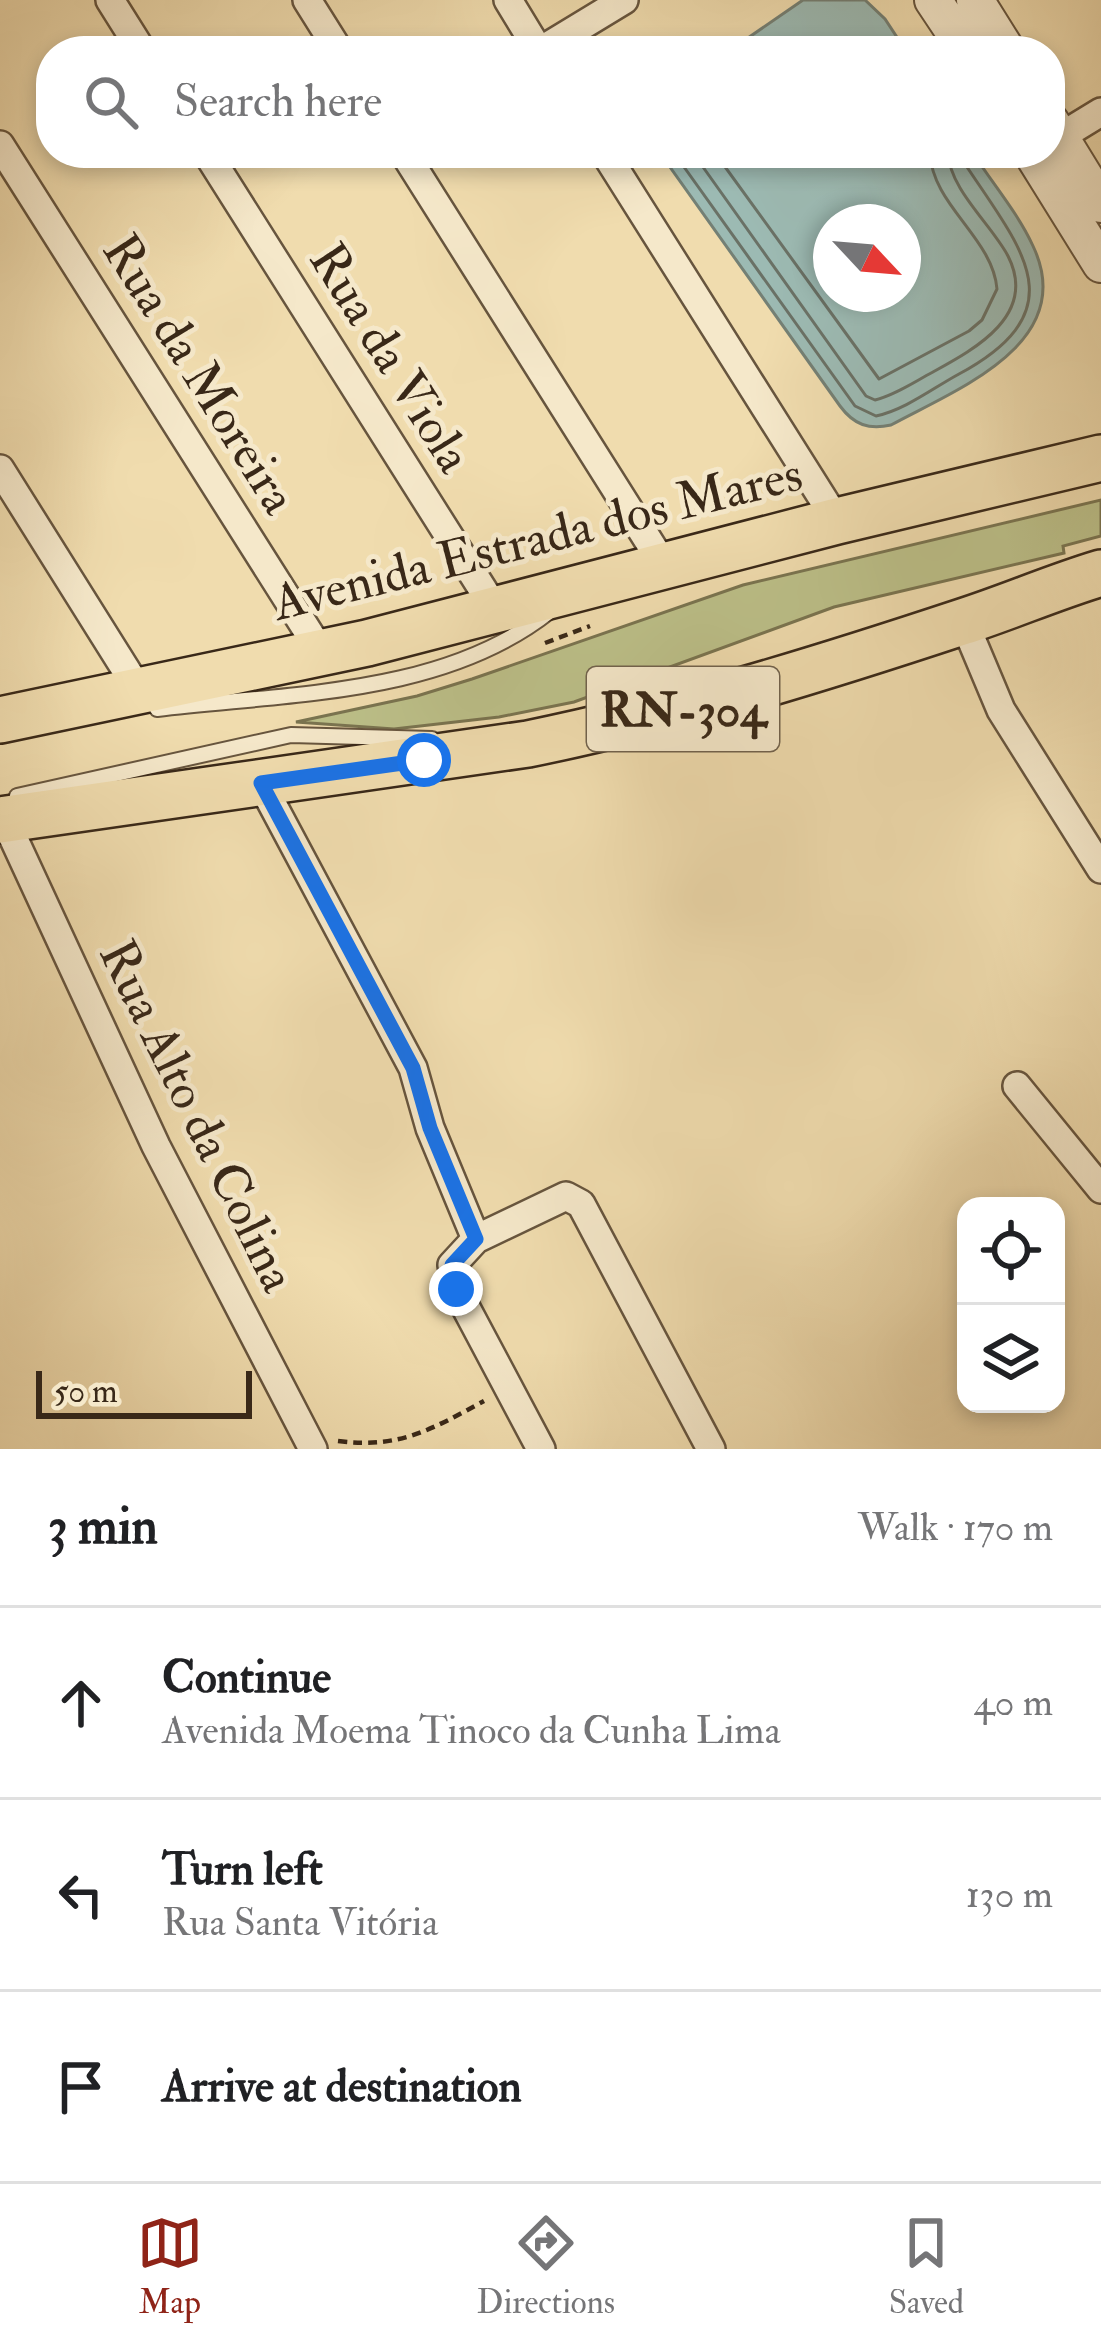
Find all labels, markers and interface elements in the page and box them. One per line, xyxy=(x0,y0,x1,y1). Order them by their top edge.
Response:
search box xyxy=(36,36,1065,168)
icon: search xyxy=(78,69,144,135)
text: Search here xyxy=(174,74,382,130)
north arrow xyxy=(813,204,921,312)
street label: Rua da Moreira xyxy=(88,222,311,527)
street label: Rua da Viola xyxy=(295,232,486,485)
street label: Avenida Estrada dos Mares xyxy=(265,442,809,636)
road number: RN-304 xyxy=(587,667,779,751)
route start xyxy=(397,733,451,787)
street label: Rua Alto da Colina xyxy=(84,930,310,1303)
map controls xyxy=(957,1197,1065,1413)
button: locate xyxy=(957,1197,1065,1305)
route end xyxy=(429,1262,483,1316)
button: layers xyxy=(957,1305,1065,1413)
scale bar xyxy=(36,1365,252,1418)
text: 50 m xyxy=(54,1371,118,1412)
text: 3 min xyxy=(48,1495,158,1559)
text: Walk · 170 m xyxy=(858,1503,1053,1552)
text: Continue xyxy=(162,1650,331,1706)
icon: ahead xyxy=(48,1670,114,1736)
text: 40 m xyxy=(974,1678,1053,1727)
text: Avenida Moema Tinoco da Cunha Lima xyxy=(162,1706,781,1755)
text: Turn left xyxy=(162,1842,323,1898)
icon: left xyxy=(48,1862,114,1928)
text: 130 m xyxy=(966,1870,1053,1919)
text: Rua Santa Vitória xyxy=(162,1898,438,1947)
icon: arrive xyxy=(48,2054,114,2120)
text: Arrive at destination xyxy=(162,2059,522,2115)
tab: Map xyxy=(137,2210,203,2323)
tab: Directions xyxy=(477,2210,615,2323)
tab: Saved xyxy=(889,2210,964,2323)

